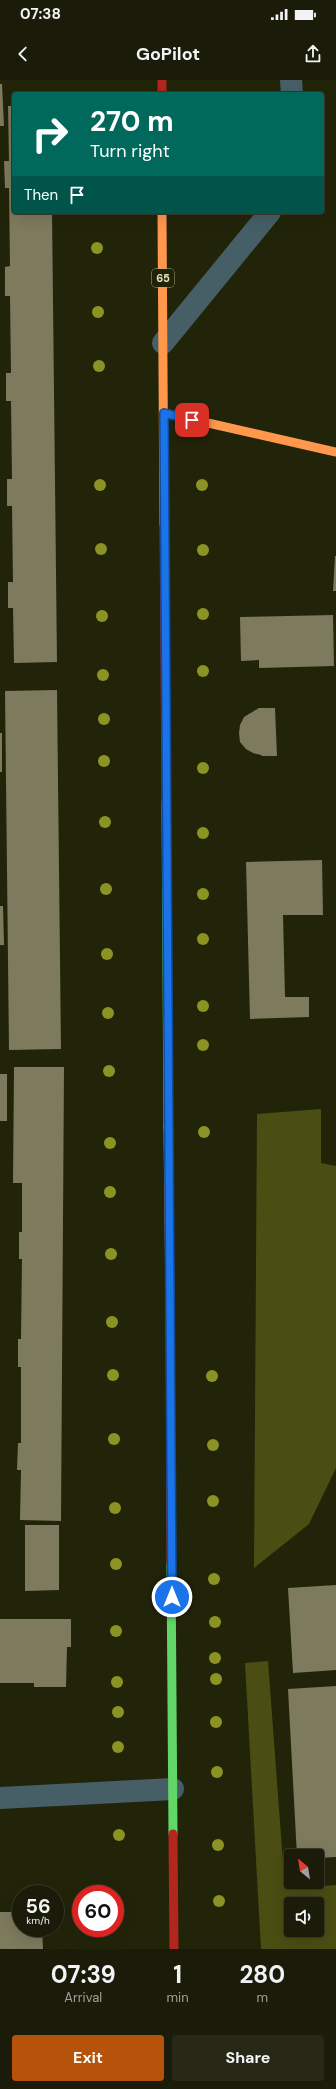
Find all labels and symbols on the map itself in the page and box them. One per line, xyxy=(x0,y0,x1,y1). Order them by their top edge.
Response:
road number: 65 xyxy=(152,269,174,287)
pin xyxy=(175,403,209,437)
position arrow xyxy=(151,1576,193,1618)
north arrow xyxy=(284,1849,324,1889)
speed limit sign: 60 xyxy=(72,1885,124,1937)

